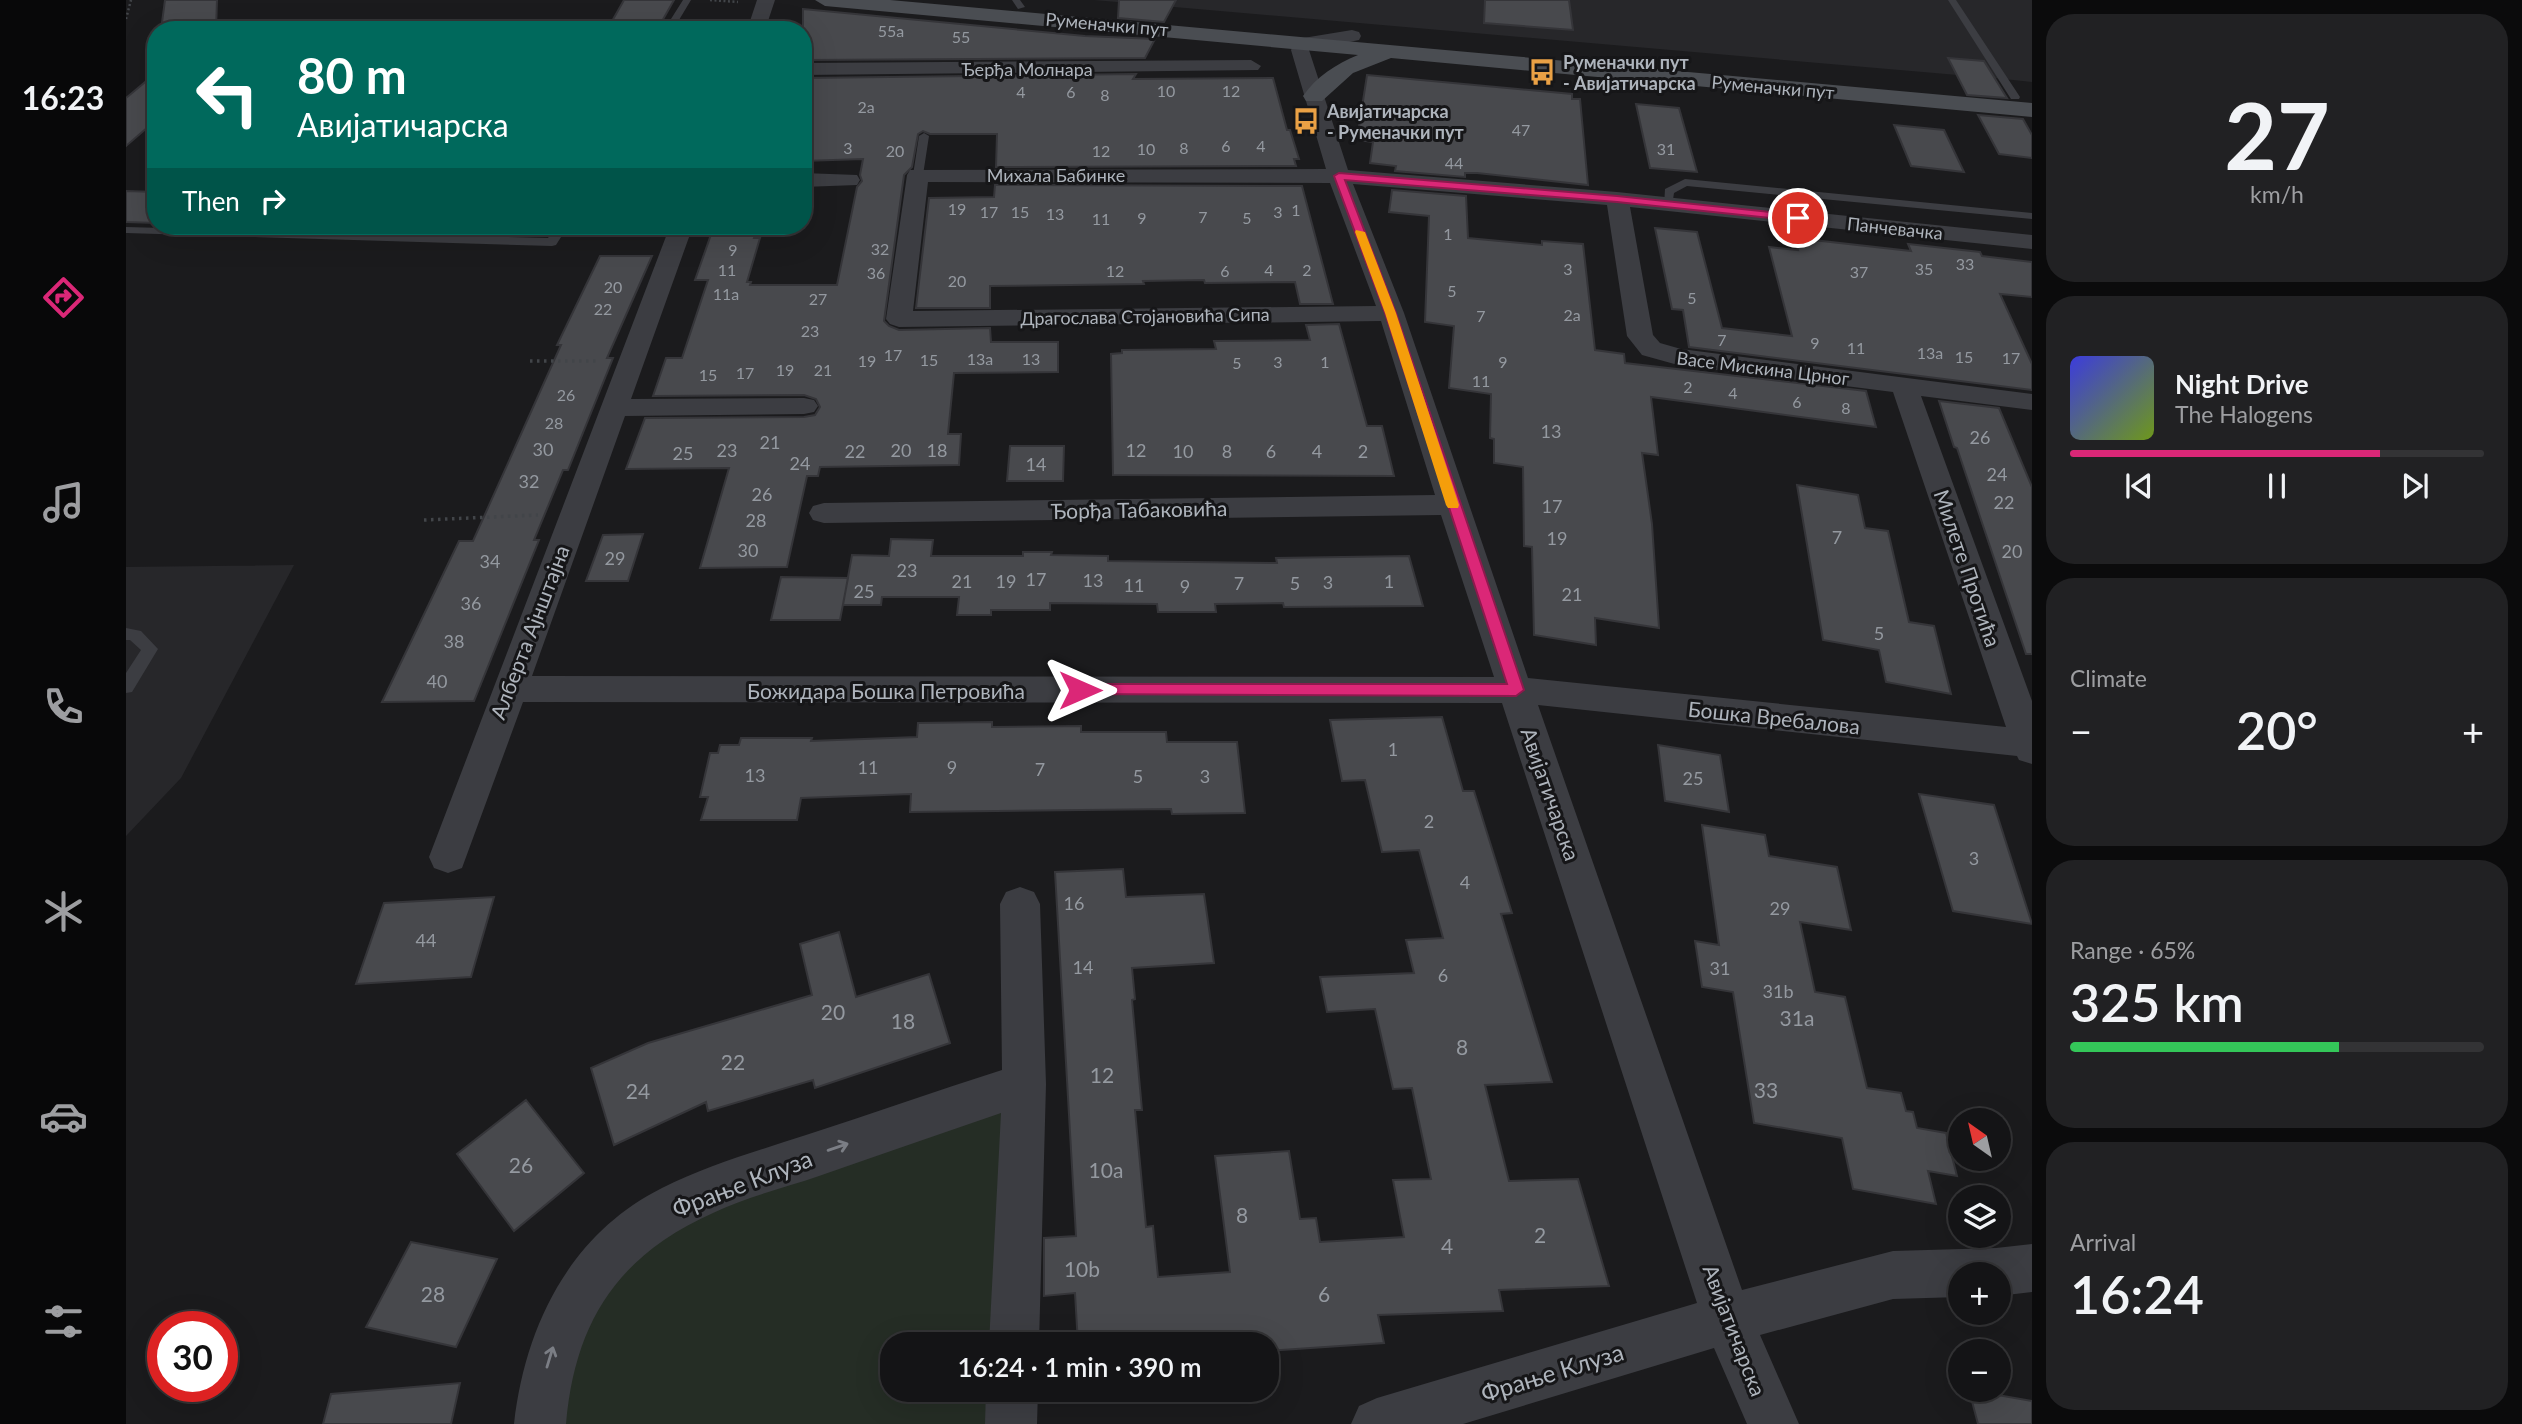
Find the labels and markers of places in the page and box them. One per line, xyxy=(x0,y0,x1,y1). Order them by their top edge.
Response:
place label: Руменачки пут - Авијатичарска xyxy=(1563,51,1696,94)
bus stop icon: Руменачки пут - Авијатичарска xyxy=(1527,57,1557,87)
place label: Авијатичарска - Руменачки пут xyxy=(1326,100,1464,143)
bus stop icon: Авијатичарска - Руменачки пут xyxy=(1291,106,1321,136)
pin xyxy=(1768,188,1828,248)

